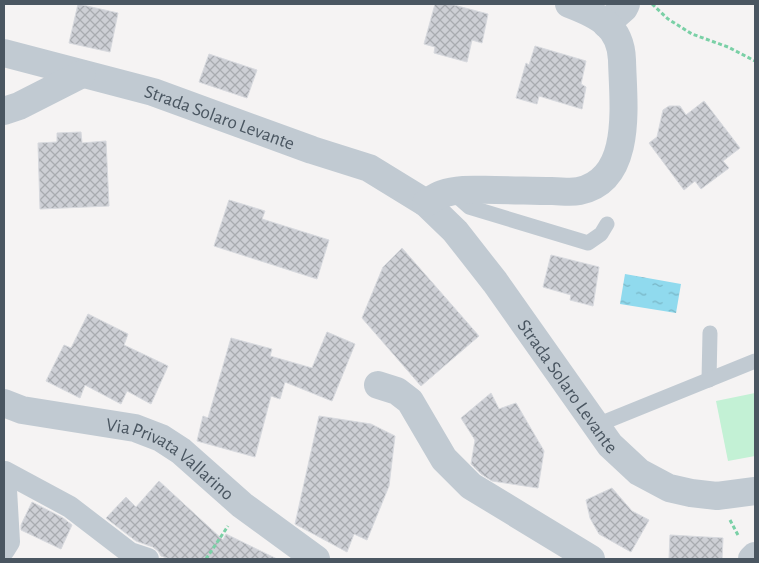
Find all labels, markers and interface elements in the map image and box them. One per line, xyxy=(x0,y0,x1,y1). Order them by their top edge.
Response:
street label: Strada Solaro Levante xyxy=(142,82,297,154)
street label: Strada Solaro Levante xyxy=(514,316,620,458)
street label: Via Privata Vallarino xyxy=(105,416,237,504)

